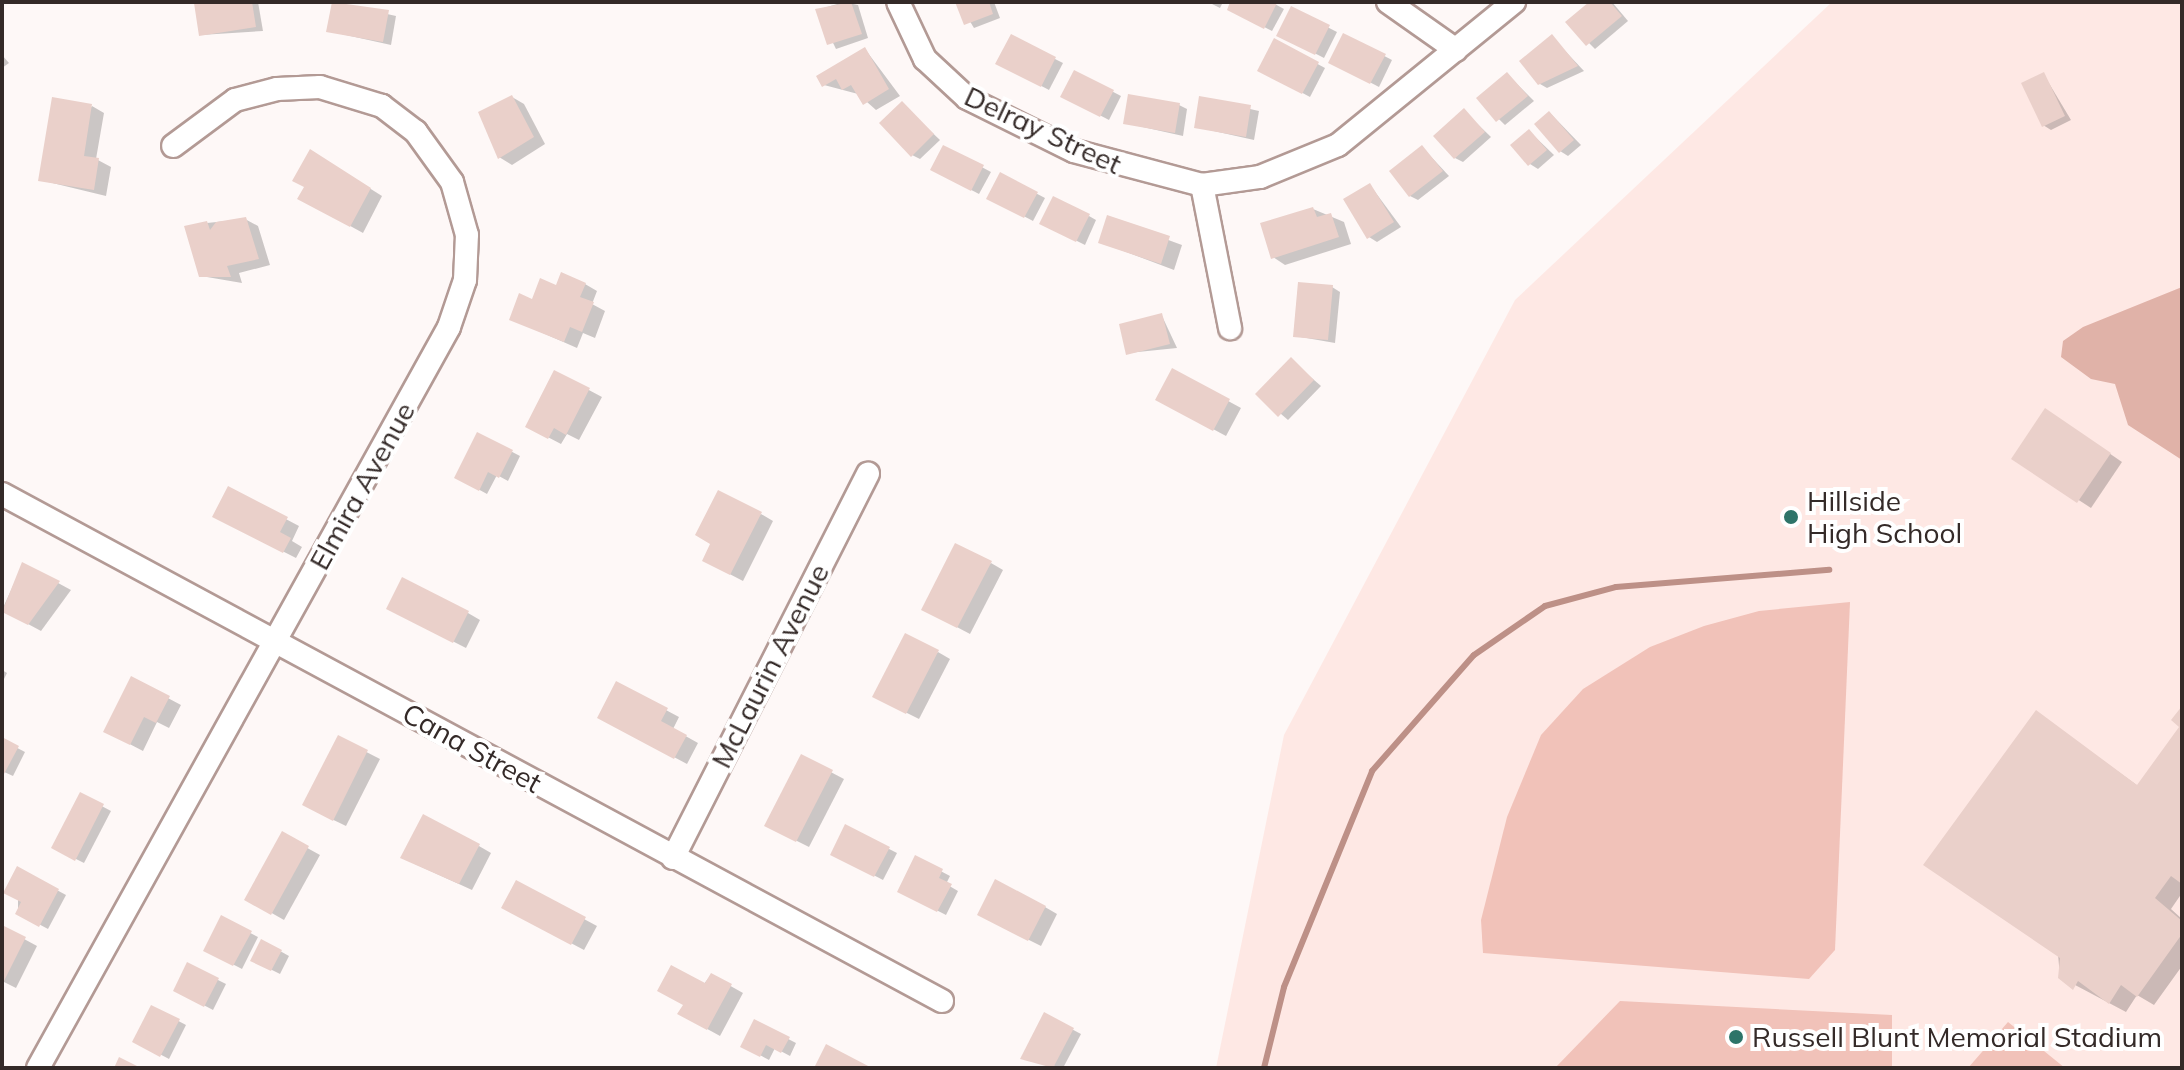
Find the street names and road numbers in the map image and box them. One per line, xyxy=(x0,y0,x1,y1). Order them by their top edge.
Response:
street label: Delray Street xyxy=(959,79,1127,181)
street label: Elmira Avenue xyxy=(302,396,422,576)
street label: McLaurin Avenue xyxy=(704,559,836,773)
street label: Cana Street xyxy=(397,696,547,800)

